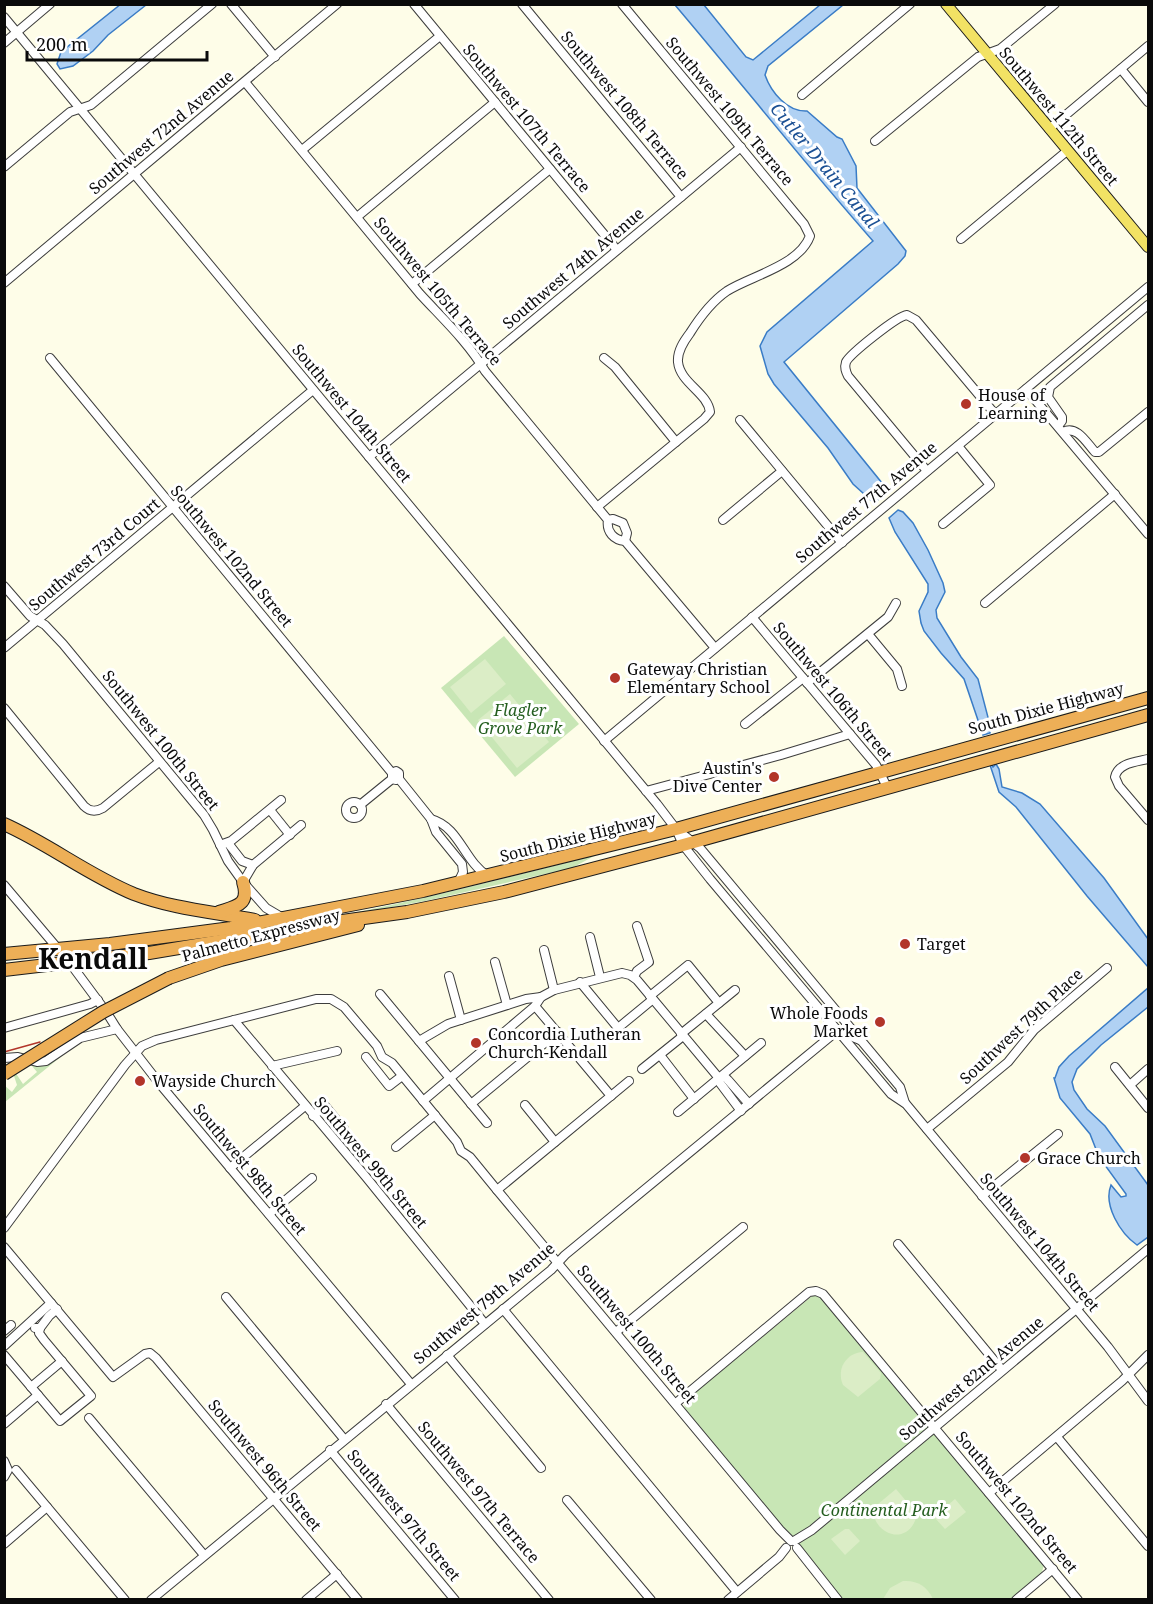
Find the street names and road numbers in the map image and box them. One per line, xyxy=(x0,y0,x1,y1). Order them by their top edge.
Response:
street label: Southwest 108th Terrace xyxy=(556,26,694,184)
street label: Southwest 109th Terrace xyxy=(661,32,799,190)
street label: Southwest 107th Terrace xyxy=(458,39,596,197)
street label: Southwest 112th Street xyxy=(994,42,1124,190)
street label: Southwest 72nd Avenue xyxy=(84,65,238,199)
street label: Southwest 74th Avenue xyxy=(498,202,648,334)
street label: Southwest 105th Terrace xyxy=(369,212,507,370)
street label: Southwest 104th Street xyxy=(287,339,417,487)
street label: Southwest 77th Avenue xyxy=(791,436,941,568)
street label: Southwest 102nd Street xyxy=(166,480,298,632)
street label: Southwest 73rd Court xyxy=(24,492,165,615)
street label: Southwest 106th Street xyxy=(768,617,898,765)
street label: Southwest 100th Street xyxy=(97,665,225,815)
street label: South Dixie Highway xyxy=(966,676,1127,739)
street label: South Dixie Highway xyxy=(498,807,659,867)
street label: Palmetto Expressway xyxy=(179,903,344,967)
street label: Southwest 79th Place xyxy=(955,963,1087,1089)
street label: Southwest 99th Street xyxy=(309,1091,433,1233)
street label: Southwest 98th Street xyxy=(188,1098,312,1240)
street label: Southwest 104th Street xyxy=(975,1168,1105,1316)
street label: Southwest 79th Avenue xyxy=(409,1237,559,1369)
street label: Southwest 100th Street xyxy=(572,1260,702,1408)
street label: Southwest 82nd Avenue xyxy=(894,1311,1048,1445)
street label: Southwest 96th Street xyxy=(203,1394,327,1536)
street label: Southwest 97th Terrace xyxy=(413,1416,545,1568)
street label: Southwest 102nd Street xyxy=(951,1426,1083,1578)
street label: Southwest 97th Street xyxy=(342,1444,466,1586)

